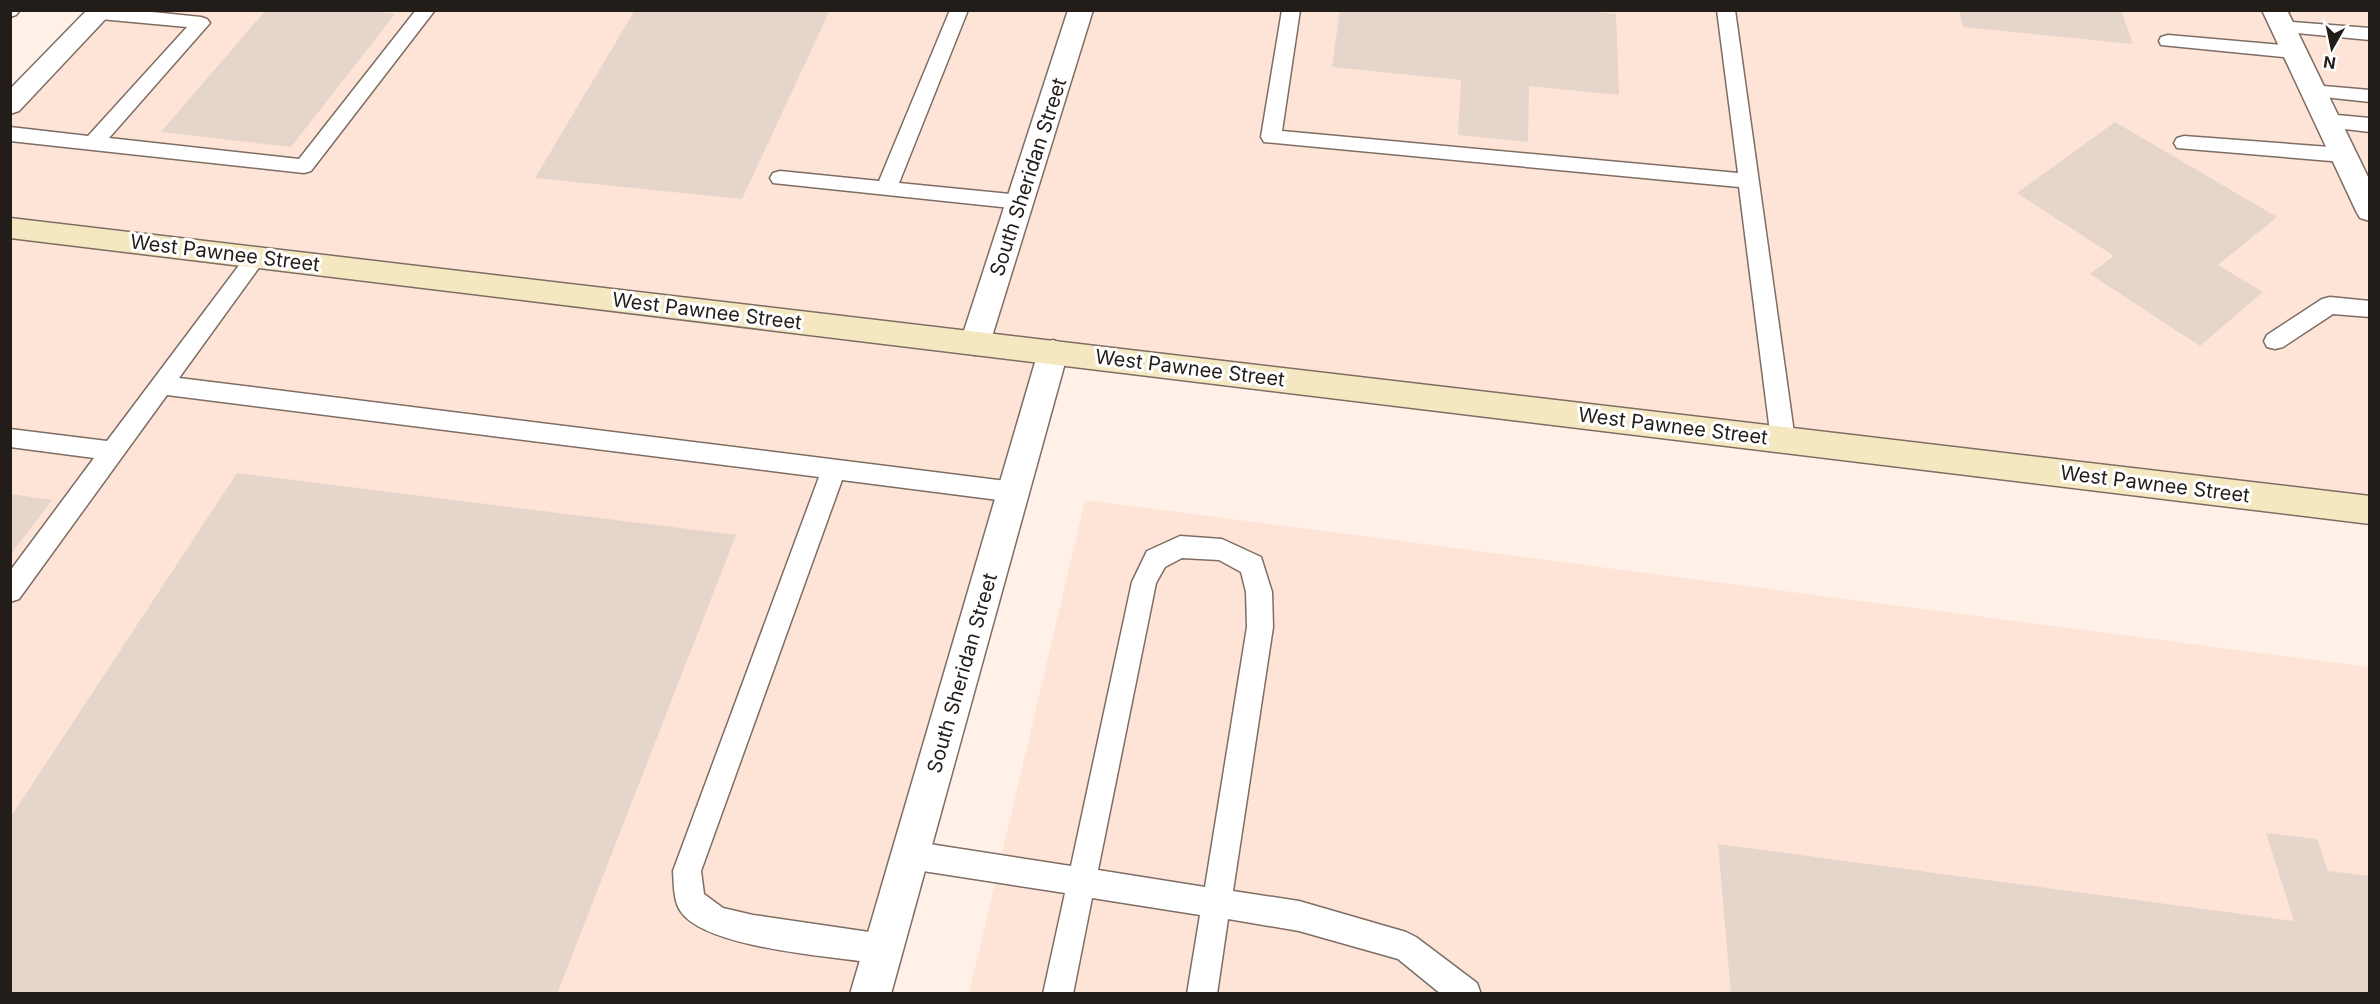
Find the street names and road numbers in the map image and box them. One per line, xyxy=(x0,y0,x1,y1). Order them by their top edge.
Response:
street label: South Sheridan Street xyxy=(985,74,1072,279)
street label: West Pawnee Street xyxy=(129,229,322,277)
street label: West Pawnee Street xyxy=(611,287,804,335)
street label: West Pawnee Street xyxy=(1094,344,1287,392)
street label: West Pawnee Street xyxy=(1577,402,1770,450)
street label: West Pawnee Street xyxy=(2059,460,2252,508)
street label: South Sheridan Street xyxy=(922,570,1002,776)

